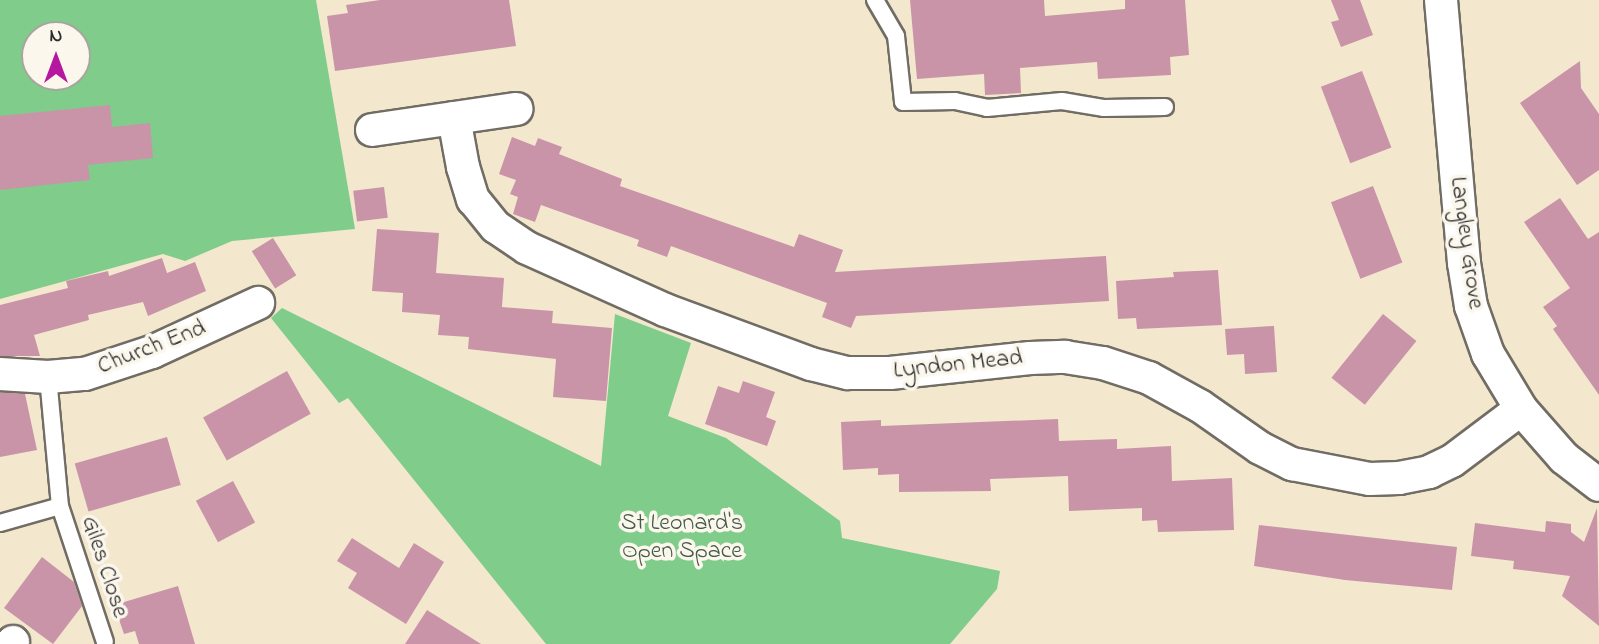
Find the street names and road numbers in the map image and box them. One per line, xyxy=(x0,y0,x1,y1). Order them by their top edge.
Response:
street label: Langley Grove xyxy=(1442,175,1490,311)
street label: Church End xyxy=(94,314,210,382)
street label: Lyndon Mead xyxy=(892,344,1024,386)
street label: Giles Close xyxy=(74,513,134,621)

